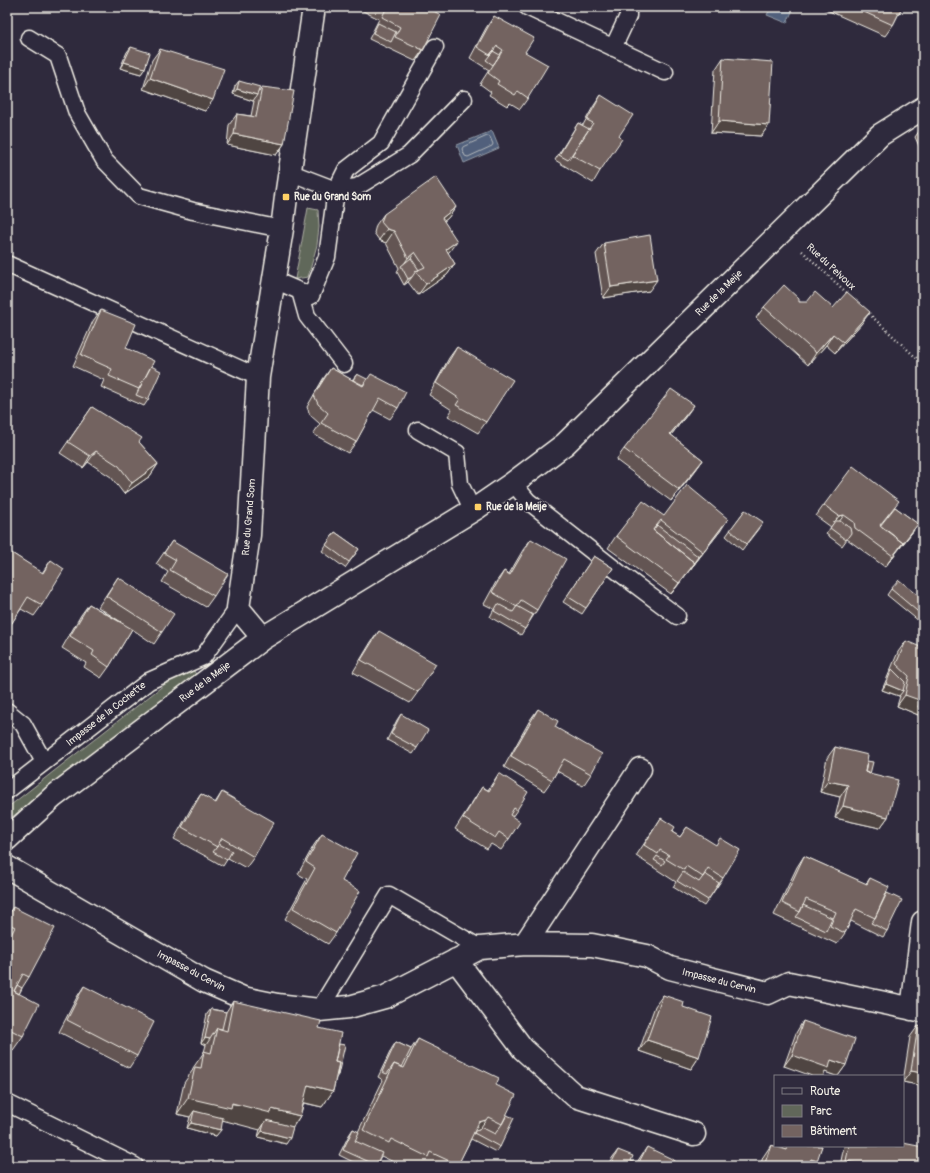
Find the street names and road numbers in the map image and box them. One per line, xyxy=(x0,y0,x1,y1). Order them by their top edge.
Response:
street label: Rue du Pelvoux xyxy=(804,241,858,293)
street label: Rue de la Meije xyxy=(693,268,745,318)
street label: Rue du Grand Som xyxy=(240,478,258,556)
street label: Rue de la Meije xyxy=(177,659,233,705)
street label: Impasse de la Cochette xyxy=(64,679,148,749)
street label: Impasse du Cervin xyxy=(155,948,228,994)
street label: Impasse du Cervin xyxy=(681,966,758,996)

